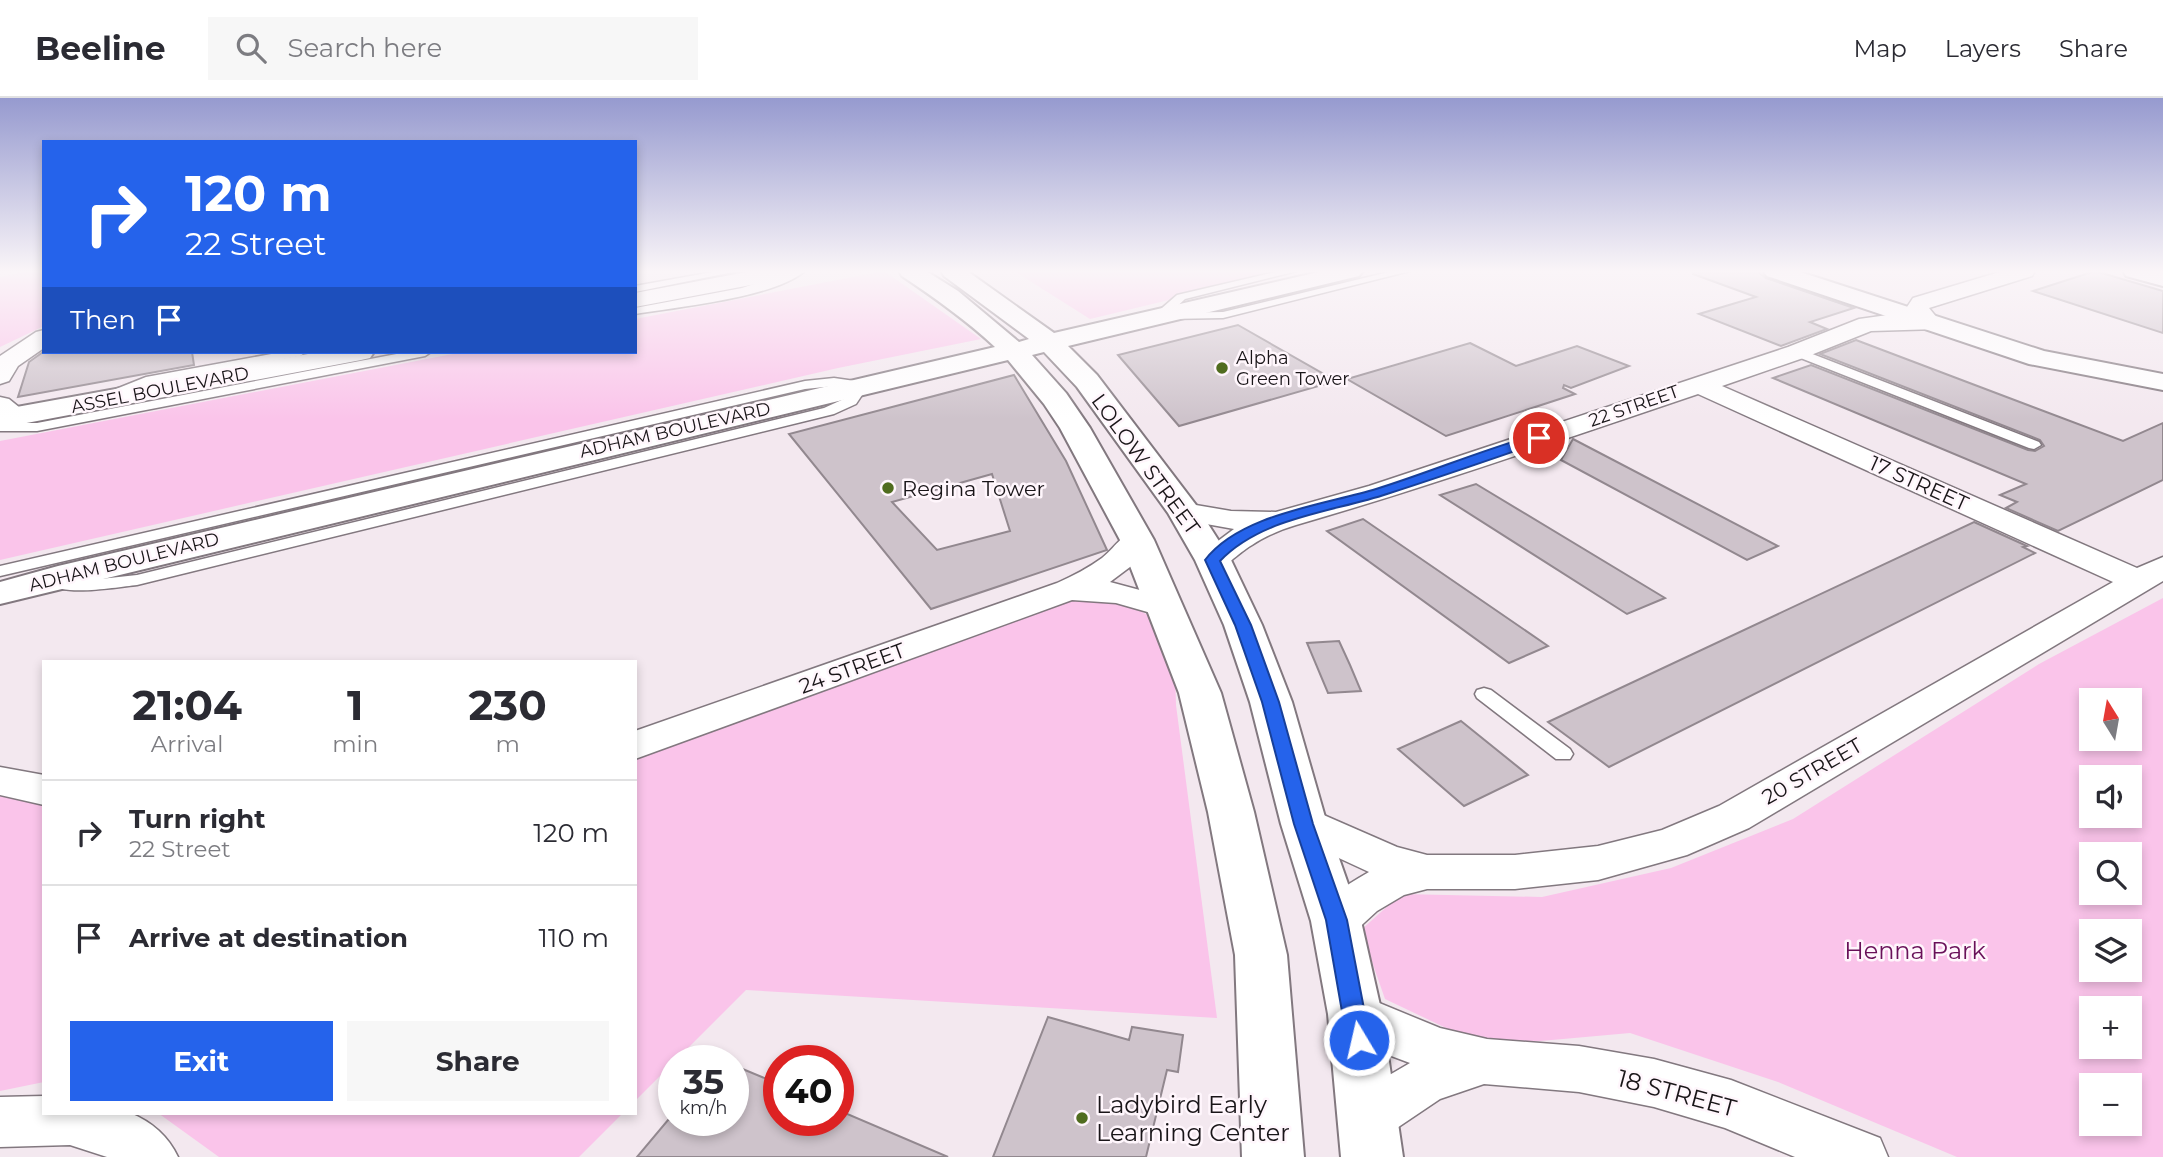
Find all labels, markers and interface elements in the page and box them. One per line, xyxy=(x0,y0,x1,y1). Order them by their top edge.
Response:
search box xyxy=(208,17,698,80)
text: Beeline xyxy=(35,28,166,68)
icon: search xyxy=(232,29,270,67)
text: Search here xyxy=(288,32,442,64)
text: Map xyxy=(1853,34,1907,63)
text: Layers xyxy=(1945,34,2021,63)
text: Share xyxy=(2059,34,2128,63)
text: 120 m xyxy=(185,164,332,223)
icon: right xyxy=(70,168,161,259)
text: 22 Street xyxy=(185,224,326,263)
icon: arrive xyxy=(150,301,188,339)
text: Then xyxy=(70,304,136,336)
place label: Alpha Green Tower xyxy=(1236,347,1350,390)
marker: Alpha Green Tower xyxy=(1214,360,1230,376)
street label: ASSEL BOULEVARD xyxy=(69,362,251,418)
street label: 22 STREET xyxy=(1586,380,1683,432)
street label: LOLOW STREET xyxy=(1087,389,1205,539)
street label: ADHAM BOULEVARD xyxy=(577,397,773,463)
pin xyxy=(1509,408,1569,468)
icon: arrive xyxy=(1520,419,1558,457)
street label: 17 STREET xyxy=(1866,450,1972,516)
place label: Regina Tower xyxy=(902,476,1045,501)
marker: Regina Tower xyxy=(880,480,896,496)
street label: ADHAM BOULEVARD xyxy=(27,528,221,596)
street label: 24 STREET xyxy=(796,637,908,699)
text: 21:04 xyxy=(132,679,242,731)
text: 1 xyxy=(347,679,363,731)
text: 230 xyxy=(469,679,547,731)
north arrow xyxy=(2079,688,2142,751)
map controls xyxy=(2079,688,2142,1136)
text: Arrival xyxy=(151,730,223,758)
text: min xyxy=(332,730,378,758)
text: m xyxy=(495,730,520,758)
street label: 20 STREET xyxy=(1758,732,1866,810)
button: sound xyxy=(2079,765,2142,828)
text: Turn right xyxy=(129,803,265,835)
icon: right xyxy=(70,814,108,852)
text: 120 m xyxy=(533,817,609,849)
text: 22 Street xyxy=(129,835,231,863)
button: search xyxy=(2079,842,2142,905)
icon: arrive xyxy=(70,919,108,957)
button: layers xyxy=(2079,919,2142,982)
text: Arrive at destination xyxy=(129,922,408,954)
text: 110 m xyxy=(539,922,609,954)
park label: Henna Park xyxy=(1844,936,1987,965)
button: + xyxy=(2079,996,2142,1059)
position arrow xyxy=(1322,1003,1396,1077)
button: Exit xyxy=(70,1021,333,1101)
button: Share xyxy=(347,1021,609,1101)
speed limit sign: 40 xyxy=(763,1045,854,1136)
text: 35 xyxy=(683,1060,724,1103)
street label: 18 STREET xyxy=(1614,1063,1740,1123)
button: − xyxy=(2079,1073,2142,1136)
place label: Ladybird Early Learning Center xyxy=(1096,1090,1290,1147)
text: km/h xyxy=(679,1097,728,1119)
marker: Ladybird Early Learning Center xyxy=(1074,1110,1090,1126)

